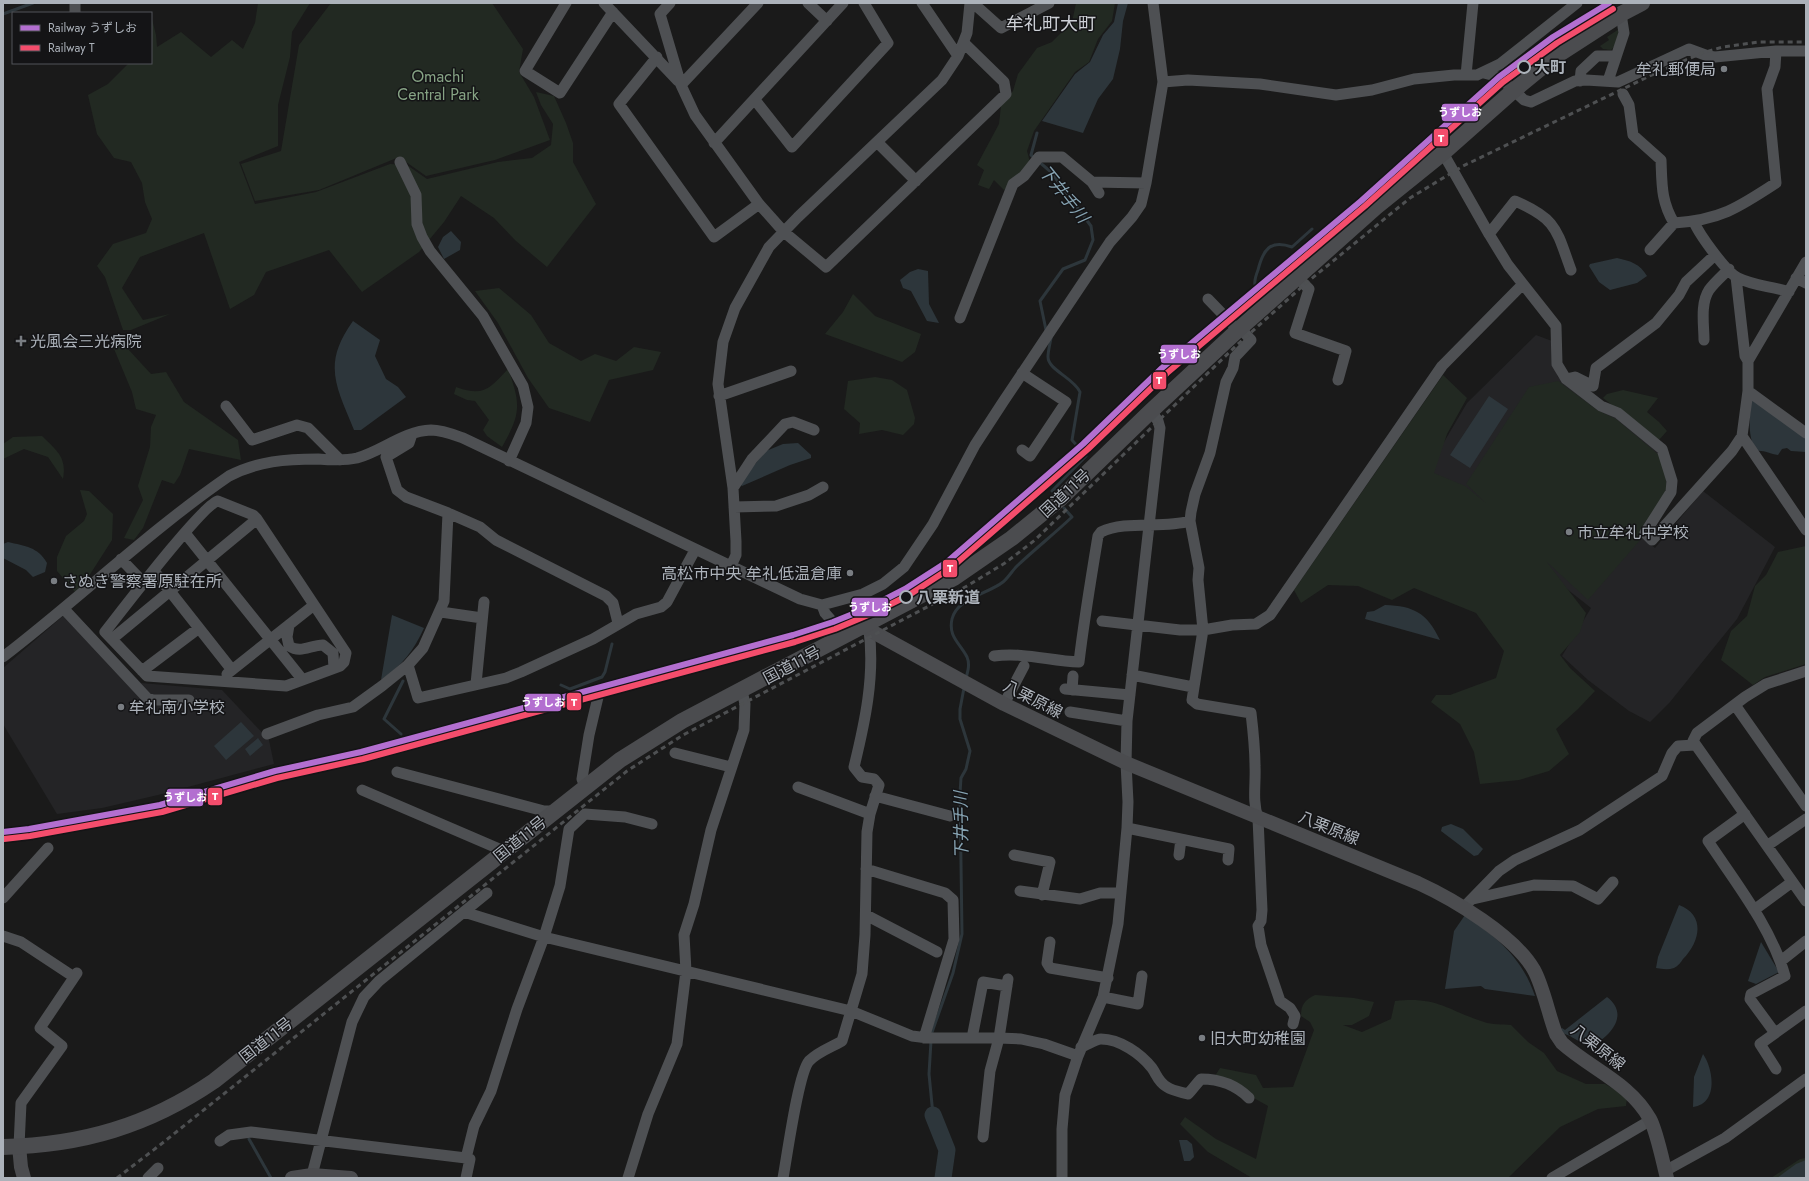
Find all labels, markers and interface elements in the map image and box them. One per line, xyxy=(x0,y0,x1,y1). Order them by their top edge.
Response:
district label: 牟礼町大町 xyxy=(1006,11,1096,37)
legend xyxy=(12,12,152,64)
text: Railway うずしお xyxy=(48,19,137,37)
text: Railway T xyxy=(48,39,95,57)
place label: 大町 xyxy=(1534,56,1566,79)
place label: 牟礼郵便局 xyxy=(1636,58,1716,81)
marker: 大町 xyxy=(1517,60,1531,74)
marker: 牟礼郵便局 xyxy=(1719,64,1729,74)
park label: Omachi Central Park xyxy=(397,65,480,106)
line badge: うずしお xyxy=(1441,103,1479,122)
text: うずしお xyxy=(1438,104,1482,120)
line badge: T xyxy=(1433,128,1449,147)
text: T xyxy=(1438,130,1445,146)
water label: 下井手川 xyxy=(1033,160,1096,230)
place label: 光風会三光病院 xyxy=(30,330,142,353)
marker: 光風会三光病院 xyxy=(15,335,27,347)
line badge: うずしお xyxy=(1160,344,1198,364)
text: うずしお xyxy=(1157,346,1201,362)
line badge: T xyxy=(1152,371,1167,390)
text: T xyxy=(1156,372,1163,388)
street label: 国道11号 xyxy=(1034,463,1096,523)
place label: 市立牟礼中学校 xyxy=(1577,521,1689,544)
marker: 市立牟礼中学校 xyxy=(1564,527,1574,537)
line badge: T xyxy=(942,559,958,578)
text: T xyxy=(947,560,954,576)
place label: 高松市中央 牟礼低温倉庫 xyxy=(661,562,842,585)
marker: 高松市中央 牟礼低温倉庫 xyxy=(845,568,855,578)
place label: さぬき警察署原駐在所 xyxy=(62,570,222,593)
marker: さぬき警察署原駐在所 xyxy=(49,576,59,586)
place label: 八栗新道 xyxy=(916,586,980,609)
marker: 八栗新道 xyxy=(899,590,913,604)
line badge: うずしお xyxy=(851,597,889,617)
text: うずしお xyxy=(848,599,892,615)
street label: 国道11号 xyxy=(759,640,825,690)
street label: 八栗原線 xyxy=(999,674,1067,724)
line badge: T xyxy=(566,692,582,711)
line badge: うずしお xyxy=(524,693,562,712)
text: うずしお xyxy=(521,694,565,710)
text: T xyxy=(571,694,578,710)
place label: 牟礼南小学校 xyxy=(129,696,225,719)
marker: 牟礼南小学校 xyxy=(116,702,126,712)
line badge: T xyxy=(207,787,223,806)
line badge: うずしお xyxy=(166,788,204,807)
text: T xyxy=(212,788,219,804)
text: うずしお xyxy=(163,789,207,805)
water label: 下井手川 xyxy=(948,789,974,859)
street label: 八栗原線 xyxy=(1295,805,1363,851)
street label: 国道11号 xyxy=(489,810,551,868)
street label: 国道11号 xyxy=(234,1012,298,1068)
street label: 八栗原線 xyxy=(1566,1018,1630,1076)
place label: 旧大町幼稚園 xyxy=(1210,1027,1306,1050)
marker: 旧大町幼稚園 xyxy=(1197,1033,1207,1043)

